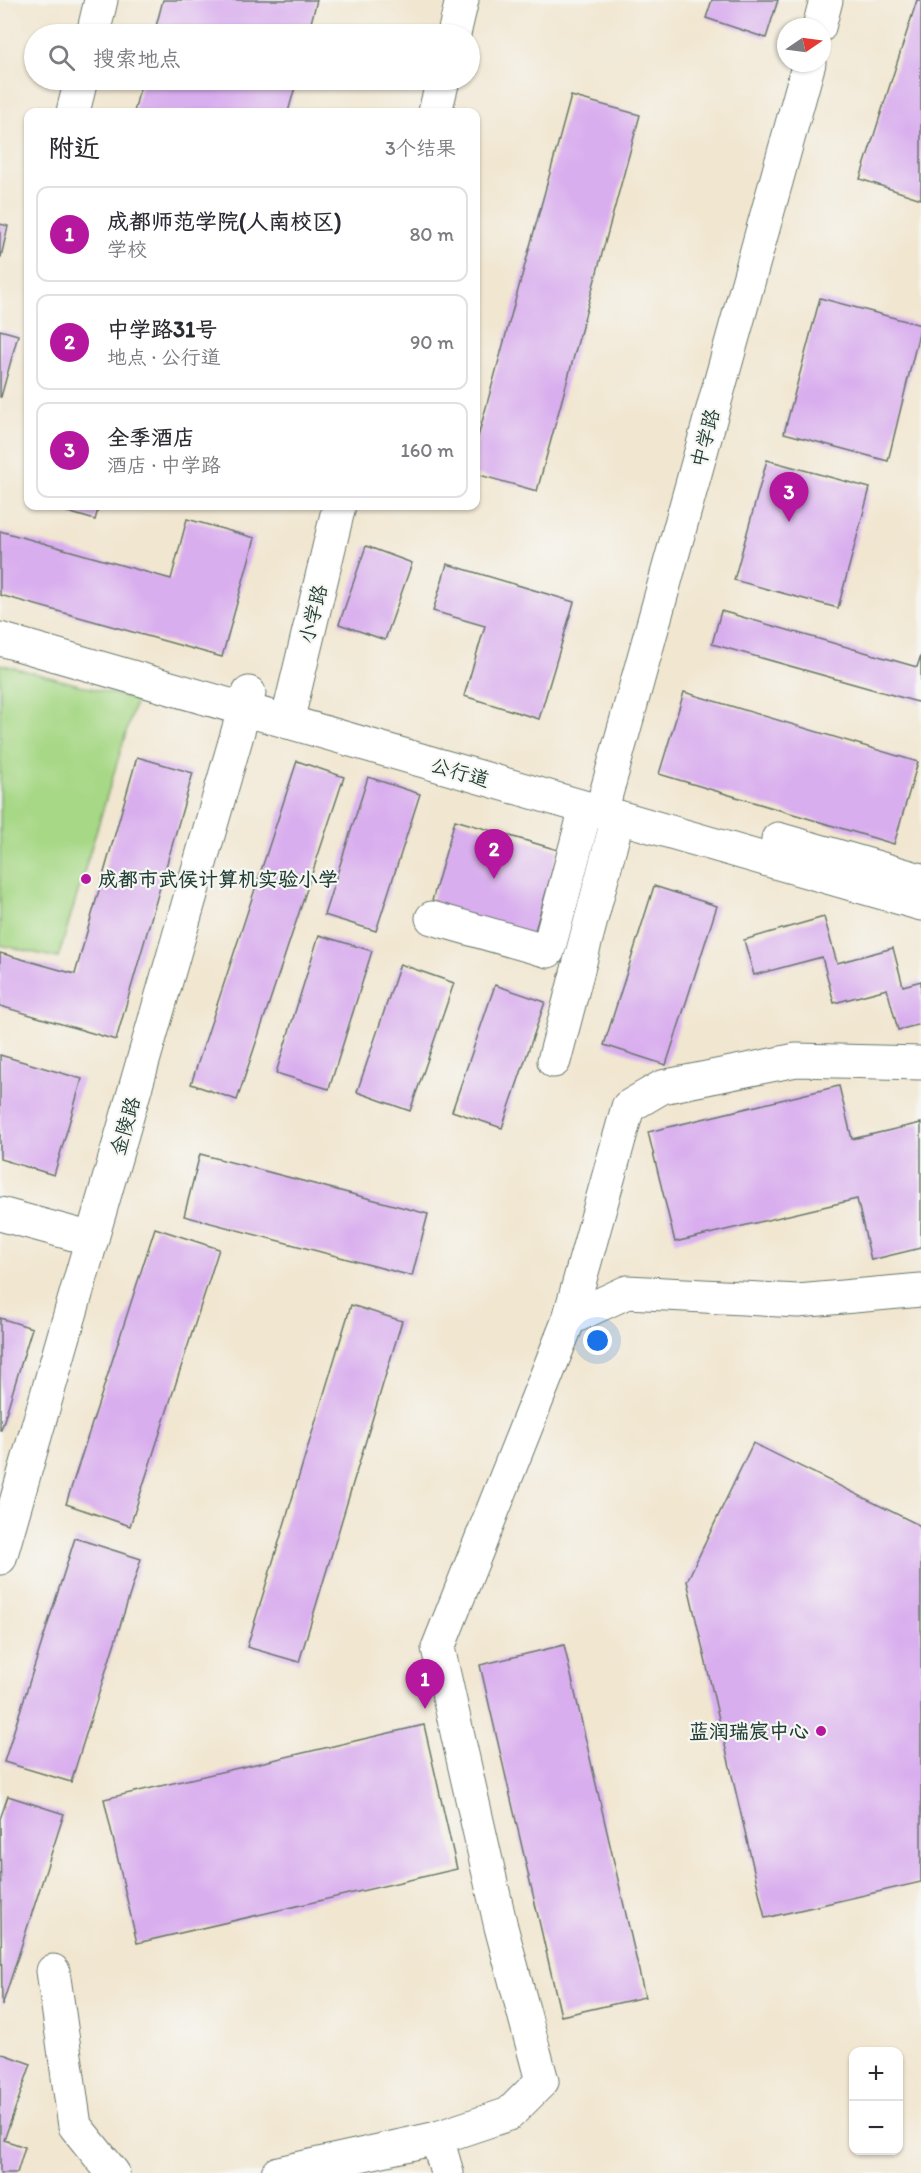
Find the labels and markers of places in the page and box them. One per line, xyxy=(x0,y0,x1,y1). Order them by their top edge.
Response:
pin: 3 xyxy=(770,472,808,522)
pin: 2 xyxy=(474,830,514,879)
place label: 成都市武侯计算机实验小学 xyxy=(98,867,338,891)
marker: 成都市武侯计算机实验小学 xyxy=(79,872,93,886)
pin: 1 xyxy=(406,1660,444,1709)
place label: 蓝润瑞宸中心 xyxy=(689,1719,809,1743)
marker: 蓝润瑞宸中心 xyxy=(814,1724,828,1738)

